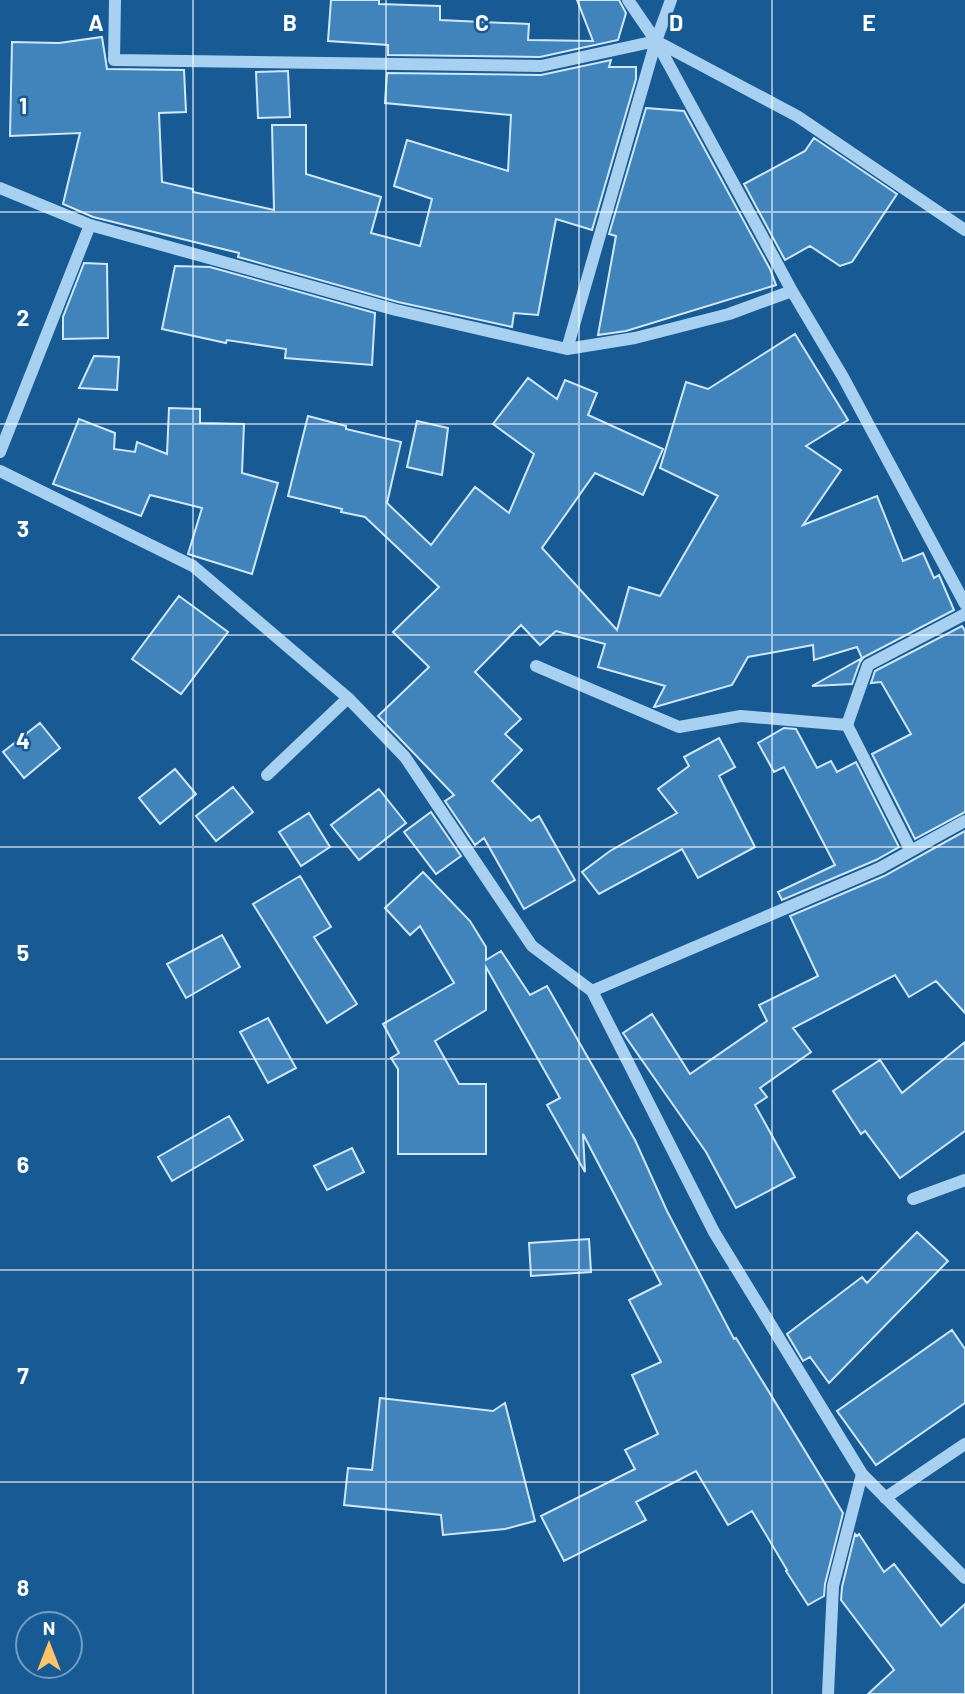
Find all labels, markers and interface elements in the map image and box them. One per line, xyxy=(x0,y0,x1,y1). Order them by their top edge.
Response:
text: A xyxy=(88,8,104,36)
text: B xyxy=(283,8,297,36)
text: C xyxy=(475,8,489,36)
text: D xyxy=(669,8,683,36)
text: E xyxy=(862,8,876,36)
text: 1 xyxy=(19,91,27,119)
text: 2 xyxy=(17,303,29,331)
text: 3 xyxy=(17,514,29,542)
text: 4 xyxy=(16,726,30,754)
text: 5 xyxy=(17,938,29,966)
text: 6 xyxy=(17,1150,29,1178)
text: 7 xyxy=(17,1361,29,1389)
text: 8 xyxy=(17,1573,29,1601)
north arrow xyxy=(14,1610,84,1680)
text: N xyxy=(43,1616,55,1639)

